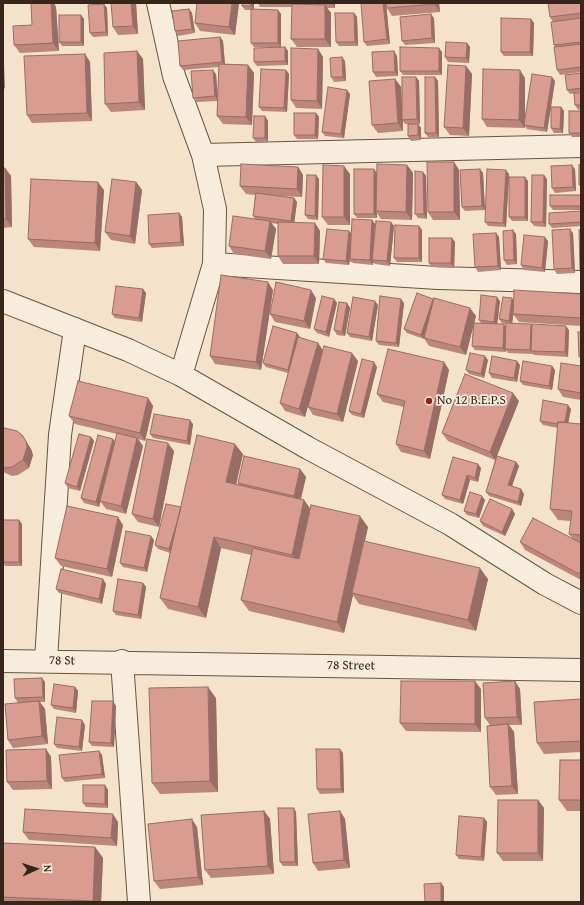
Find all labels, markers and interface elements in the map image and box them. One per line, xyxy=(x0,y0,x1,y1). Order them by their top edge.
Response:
place label: No 12 B.E.P.S xyxy=(437,393,506,409)
marker: No 12 B.E.P.S xyxy=(424,396,434,406)
street label: 78 St xyxy=(49,653,75,669)
street label: 78 Street xyxy=(327,658,375,674)
north arrow xyxy=(16,849,56,889)
text: N xyxy=(40,864,56,872)

